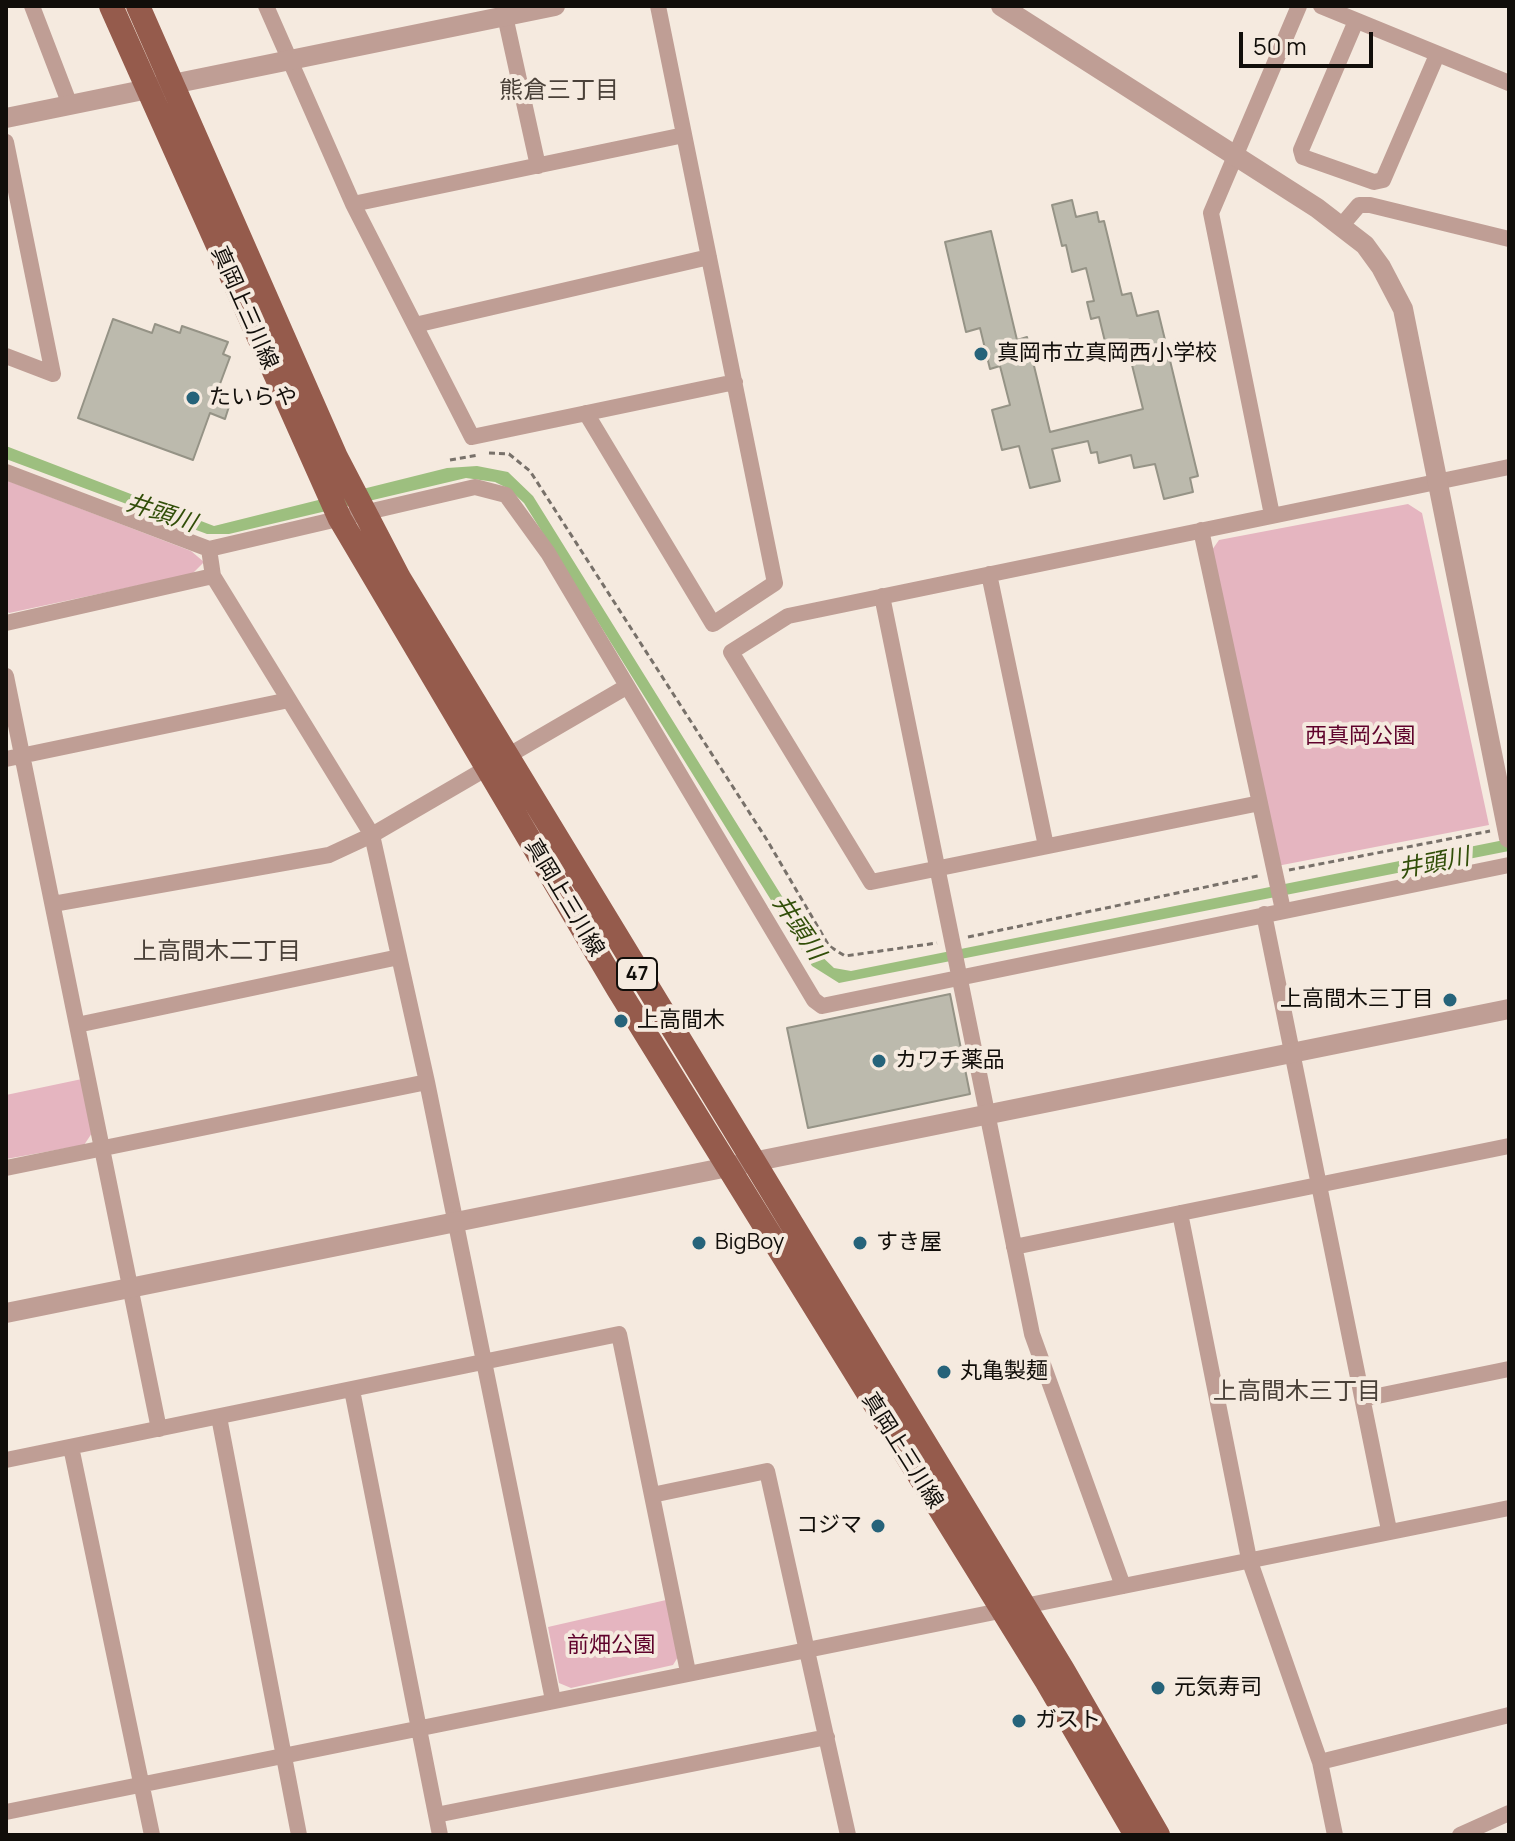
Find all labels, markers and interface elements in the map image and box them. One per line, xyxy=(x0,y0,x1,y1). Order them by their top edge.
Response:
scale bar xyxy=(1243,16,1377,66)
text: 50 m xyxy=(1253,29,1307,62)
district label: 熊倉三丁目 xyxy=(499,77,619,105)
street label: 真岡上三川線 xyxy=(205,242,283,374)
place label: 真岡市立真岡西小学校 xyxy=(997,341,1217,367)
marker: 真岡市立真岡西小学校 xyxy=(972,345,990,363)
place label: たいらや xyxy=(209,385,297,411)
marker: たいらや xyxy=(184,389,202,407)
water label: 井頭川 xyxy=(122,489,200,539)
park label: 西真岡公園 xyxy=(1305,724,1415,750)
street label: 真岡上三川線 xyxy=(519,835,609,961)
water label: 井頭川 xyxy=(1396,843,1472,885)
water label: 井頭川 xyxy=(766,890,830,966)
district label: 上高間木二丁目 xyxy=(133,938,301,966)
road number: 47 xyxy=(617,958,657,990)
place label: 上高間木三丁目 xyxy=(1280,987,1434,1013)
marker: 上高間木三丁目 xyxy=(1441,991,1459,1009)
place label: 上高間木 xyxy=(637,1008,725,1034)
marker: 上高間木 xyxy=(612,1012,630,1030)
place label: カワチ薬品 xyxy=(895,1048,1005,1074)
marker: カワチ薬品 xyxy=(870,1052,888,1070)
place label: BigBoy xyxy=(715,1230,784,1256)
place label: すき屋 xyxy=(876,1230,942,1256)
marker: BigBoy xyxy=(690,1234,708,1252)
marker: すき屋 xyxy=(851,1234,869,1252)
place label: 丸亀製麺 xyxy=(960,1359,1048,1385)
marker: 丸亀製麺 xyxy=(935,1363,953,1381)
district label: 上高間木三丁目 xyxy=(1213,1378,1381,1406)
street label: 真岡上三川線 xyxy=(856,1388,948,1514)
place label: コジマ xyxy=(796,1513,862,1539)
marker: コジマ xyxy=(869,1517,887,1535)
park label: 前畑公園 xyxy=(567,1633,655,1659)
place label: 元気寿司 xyxy=(1174,1675,1262,1701)
marker: 元気寿司 xyxy=(1149,1679,1167,1697)
place label: ガスト xyxy=(1035,1708,1101,1734)
marker: ガスト xyxy=(1010,1712,1028,1730)

